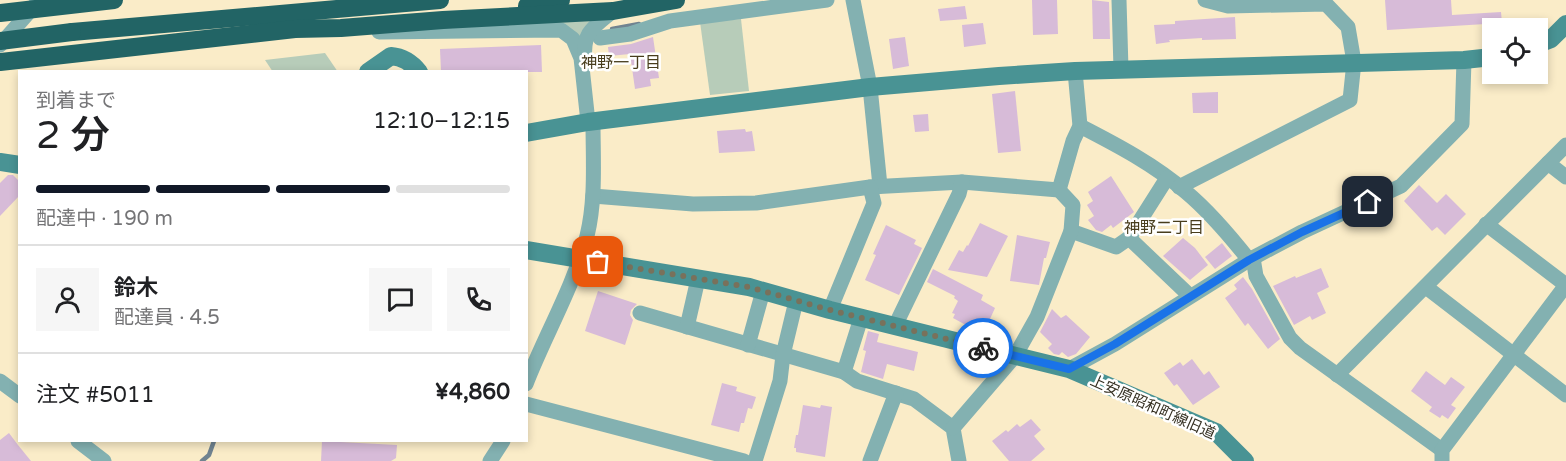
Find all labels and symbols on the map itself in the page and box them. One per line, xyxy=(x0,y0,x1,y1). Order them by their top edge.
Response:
district label: 神野一丁目 xyxy=(581,53,661,73)
pin xyxy=(1342,176,1393,227)
district label: 神野二丁目 xyxy=(1124,218,1204,238)
pin xyxy=(572,236,623,287)
courier xyxy=(953,318,1013,378)
street label: 上安原昭和町線旧道 xyxy=(1088,371,1218,443)

